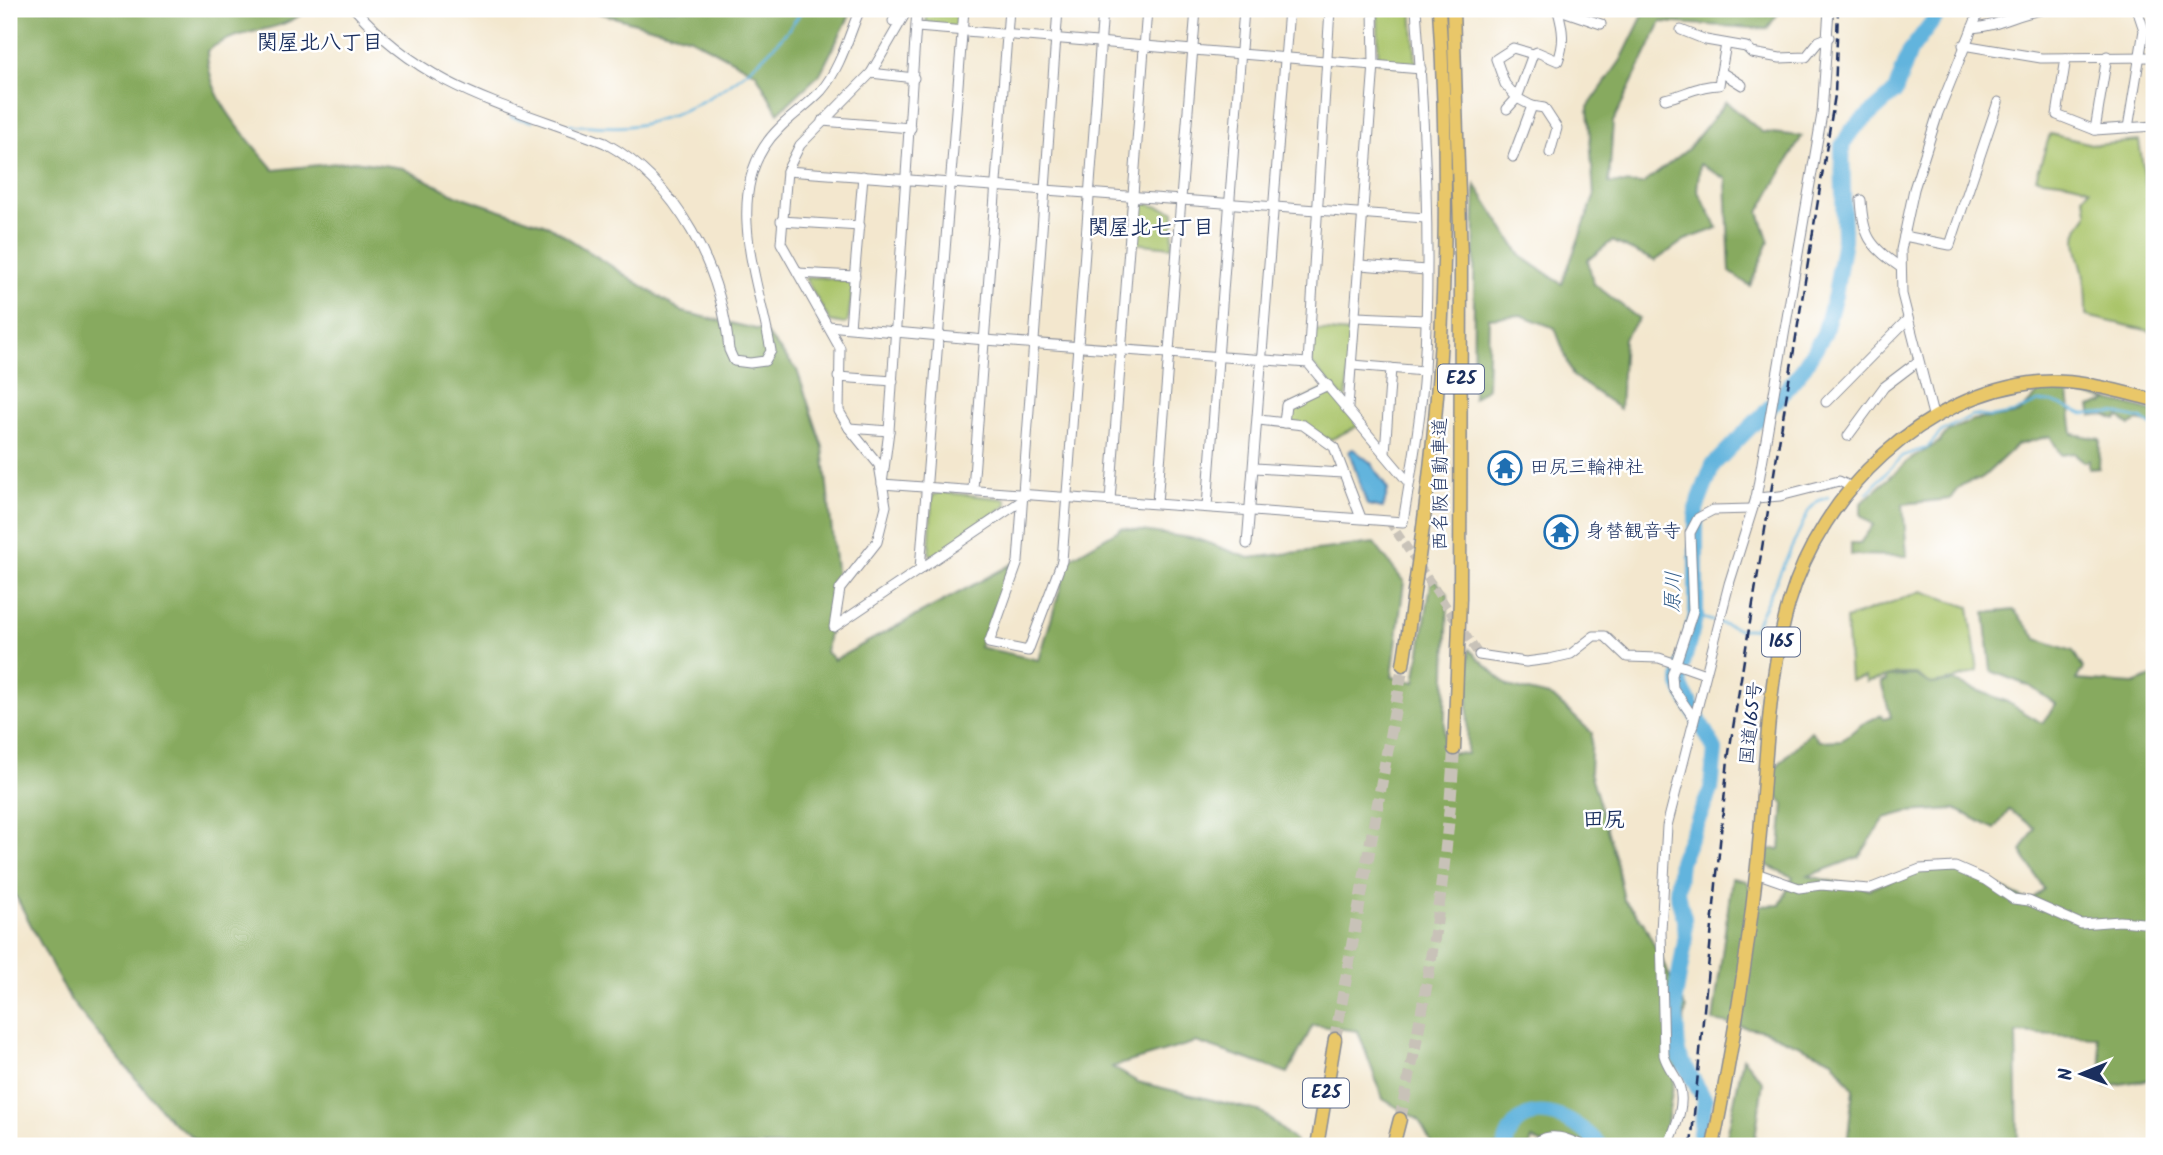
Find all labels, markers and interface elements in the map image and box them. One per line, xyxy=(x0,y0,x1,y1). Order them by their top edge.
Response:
district label: 関屋北八丁目 xyxy=(257,27,383,60)
district label: 関屋北七丁目 xyxy=(1088,212,1214,245)
road number: E25 xyxy=(1438,365,1484,394)
street label: 西名阪自動車道 xyxy=(1426,417,1456,551)
temple icon: 田尻三輪神社 xyxy=(1486,449,1524,487)
place label: 田尻三輪神社 xyxy=(1530,453,1644,483)
temple icon: 身替観音寺 xyxy=(1542,513,1580,551)
place label: 身替観音寺 xyxy=(1586,517,1681,547)
water label: 原川 xyxy=(1657,570,1691,614)
road number: 165 xyxy=(1762,628,1800,656)
street label: 国道165号 xyxy=(1733,680,1771,766)
district label: 田尻 xyxy=(1583,804,1625,837)
north arrow xyxy=(2048,1040,2118,1110)
text: N xyxy=(2052,1068,2082,1081)
road number: E25 xyxy=(1303,1078,1349,1108)

